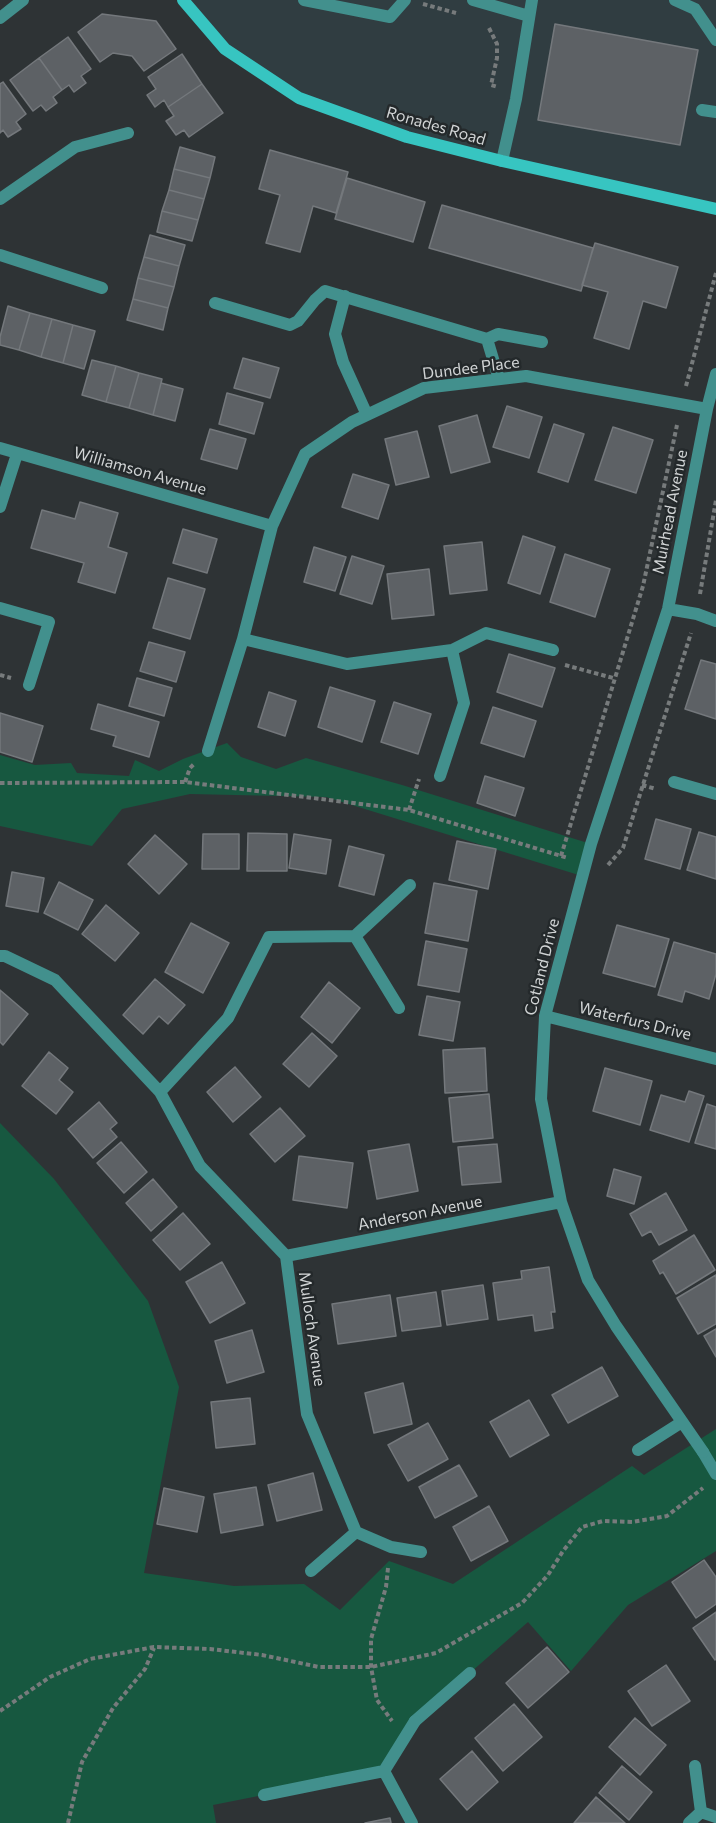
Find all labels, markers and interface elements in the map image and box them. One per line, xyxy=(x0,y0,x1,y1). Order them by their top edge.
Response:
street label: Ronades Road xyxy=(384,103,488,149)
street label: Dundee Place xyxy=(421,353,521,383)
street label: Williamson Avenue xyxy=(71,443,209,499)
street label: Muirhead Avenue xyxy=(649,448,691,576)
street label: Cotland Drive xyxy=(521,916,563,1018)
street label: Waterfurs Drive xyxy=(577,998,693,1044)
street label: Anderson Avenue xyxy=(356,1192,484,1234)
street label: Mulloch Avenue xyxy=(294,1271,330,1387)

